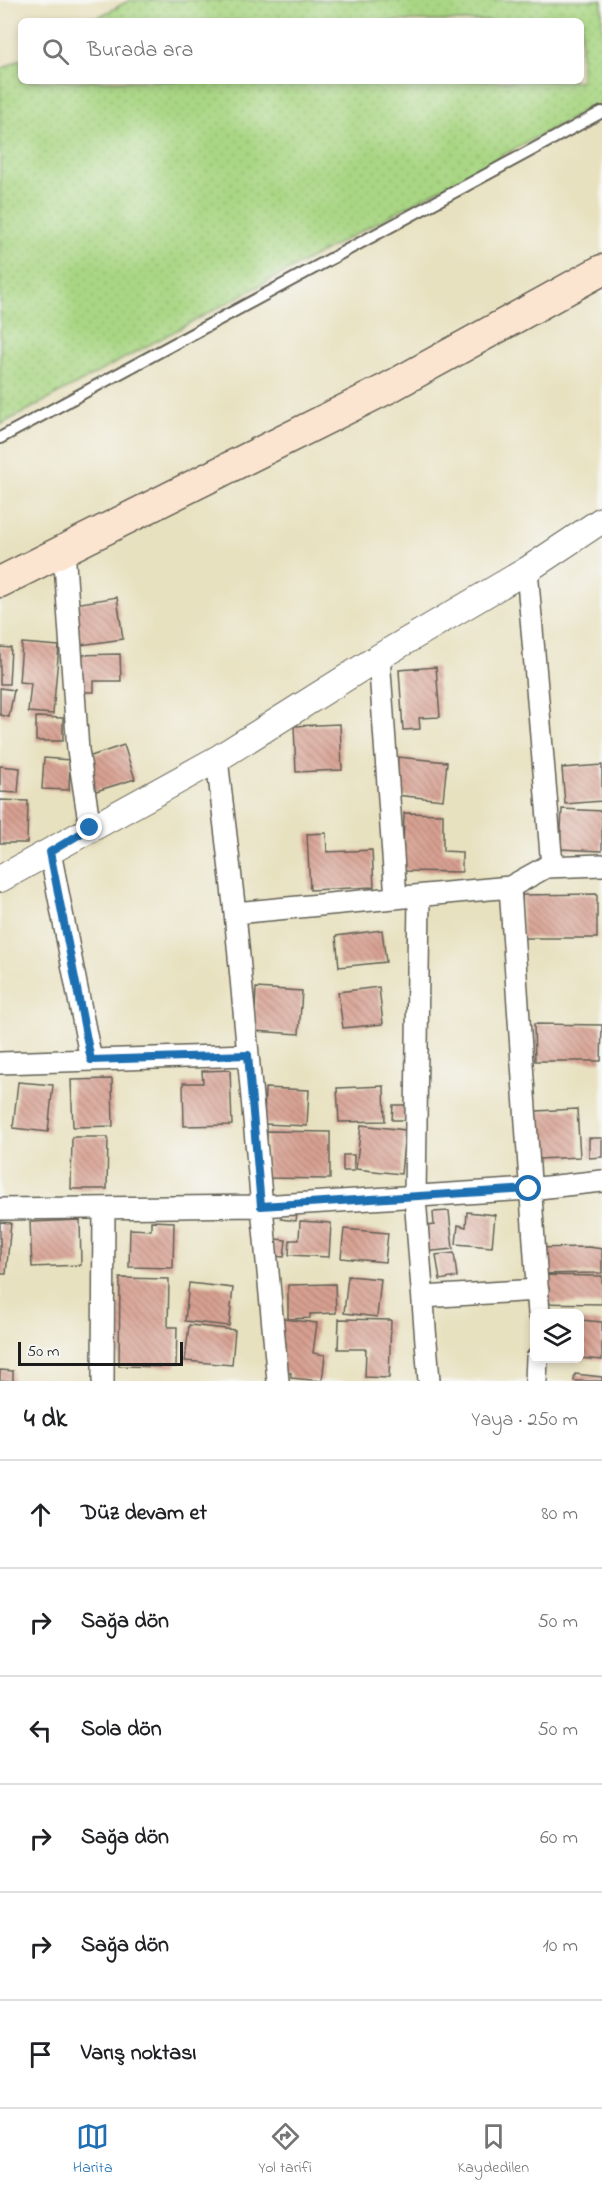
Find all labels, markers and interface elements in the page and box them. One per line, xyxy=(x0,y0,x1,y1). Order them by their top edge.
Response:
search box xyxy=(18,18,584,84)
icon: search xyxy=(39,35,72,68)
text: Burada ara xyxy=(87,35,193,67)
route end xyxy=(76,814,102,840)
route start xyxy=(515,1175,541,1201)
map controls xyxy=(530,1309,584,1363)
button: layers xyxy=(530,1309,584,1363)
scale bar xyxy=(18,1339,183,1366)
text: 50 m xyxy=(27,1340,59,1364)
text: 4 dk xyxy=(24,1401,67,1439)
text: Yaya · 250 m xyxy=(471,1406,578,1435)
icon: ahead xyxy=(24,1498,57,1531)
text: Düz devam et xyxy=(81,1498,207,1530)
text: 80 m xyxy=(541,1500,578,1529)
icon: right xyxy=(24,1606,57,1639)
text: Sağa dön xyxy=(81,1606,169,1638)
text: 50 m xyxy=(537,1608,578,1637)
icon: left xyxy=(24,1714,57,1747)
text: Sola dön xyxy=(81,1714,162,1746)
text: 50 m xyxy=(537,1716,578,1745)
icon: right xyxy=(24,1822,57,1855)
text: Sağa dön xyxy=(81,1822,169,1854)
text: 60 m xyxy=(540,1824,578,1853)
icon: right xyxy=(24,1930,57,1963)
text: Sağa dön xyxy=(81,1930,169,1962)
text: 10 m xyxy=(542,1932,578,1961)
icon: arrive xyxy=(24,2038,57,2071)
text: Varış noktası xyxy=(81,2038,196,2070)
tab: Harita xyxy=(73,2120,113,2180)
tab: Yol tarifi xyxy=(258,2120,312,2180)
tab: Kaydedilen xyxy=(458,2120,529,2180)

